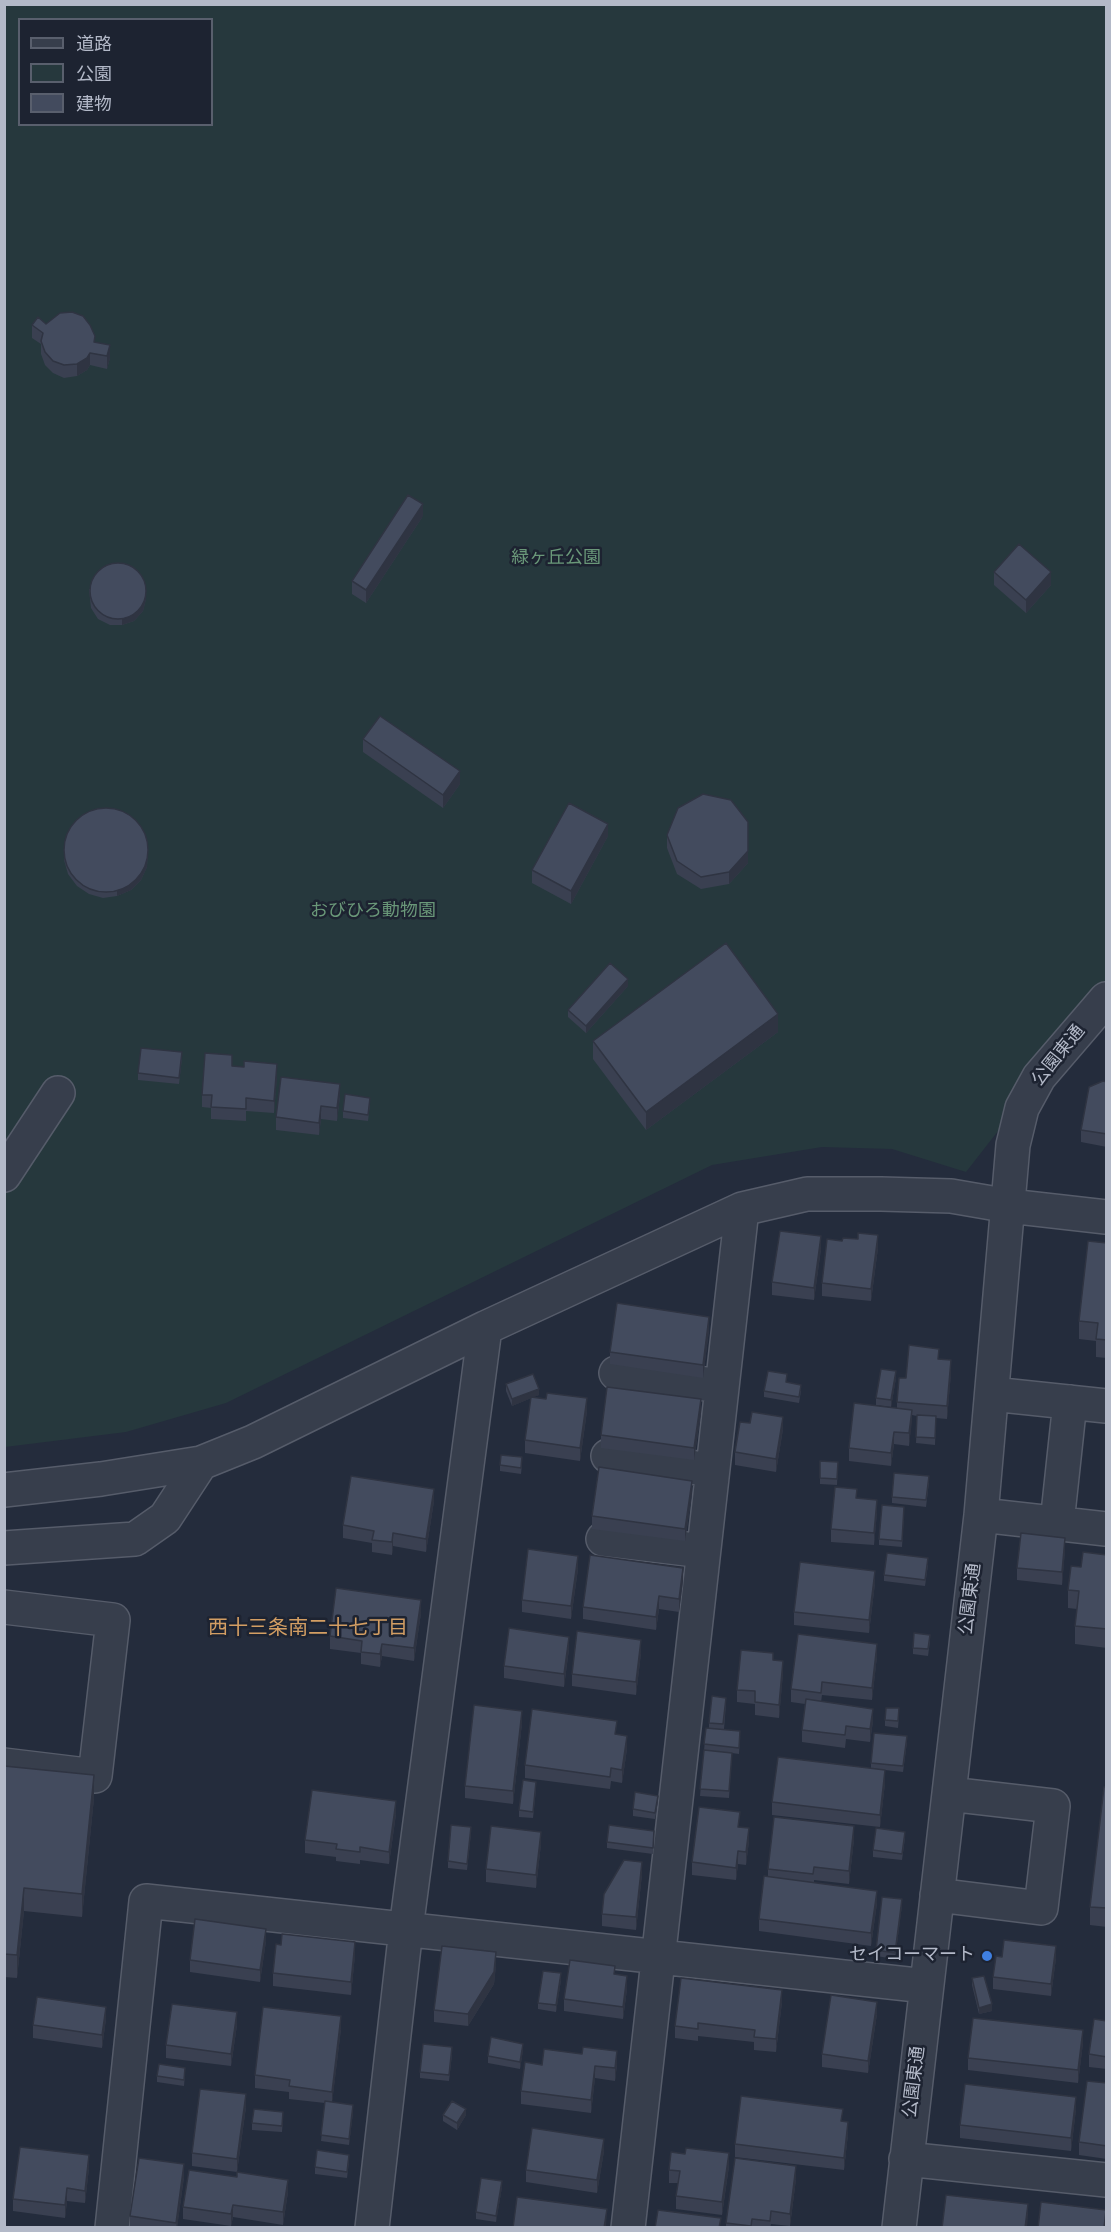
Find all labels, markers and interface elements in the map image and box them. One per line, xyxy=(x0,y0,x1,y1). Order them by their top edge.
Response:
legend xyxy=(18,18,213,126)
text: 道路 xyxy=(76,31,112,57)
text: 公園 xyxy=(76,61,112,87)
text: 建物 xyxy=(76,91,112,117)
park label: 緑ヶ丘公園 xyxy=(511,548,601,570)
park label: おびひろ動物園 xyxy=(310,901,436,923)
street label: 公園東通 xyxy=(1028,1021,1090,1091)
street label: 公園東通 xyxy=(956,1562,986,1636)
district label: 西十三条南二十七丁目 xyxy=(208,1617,408,1641)
place label: セイコーマート xyxy=(849,1945,975,1967)
marker: セイコーマート xyxy=(980,1949,994,1963)
street label: 公園東通 xyxy=(900,2045,930,2119)

